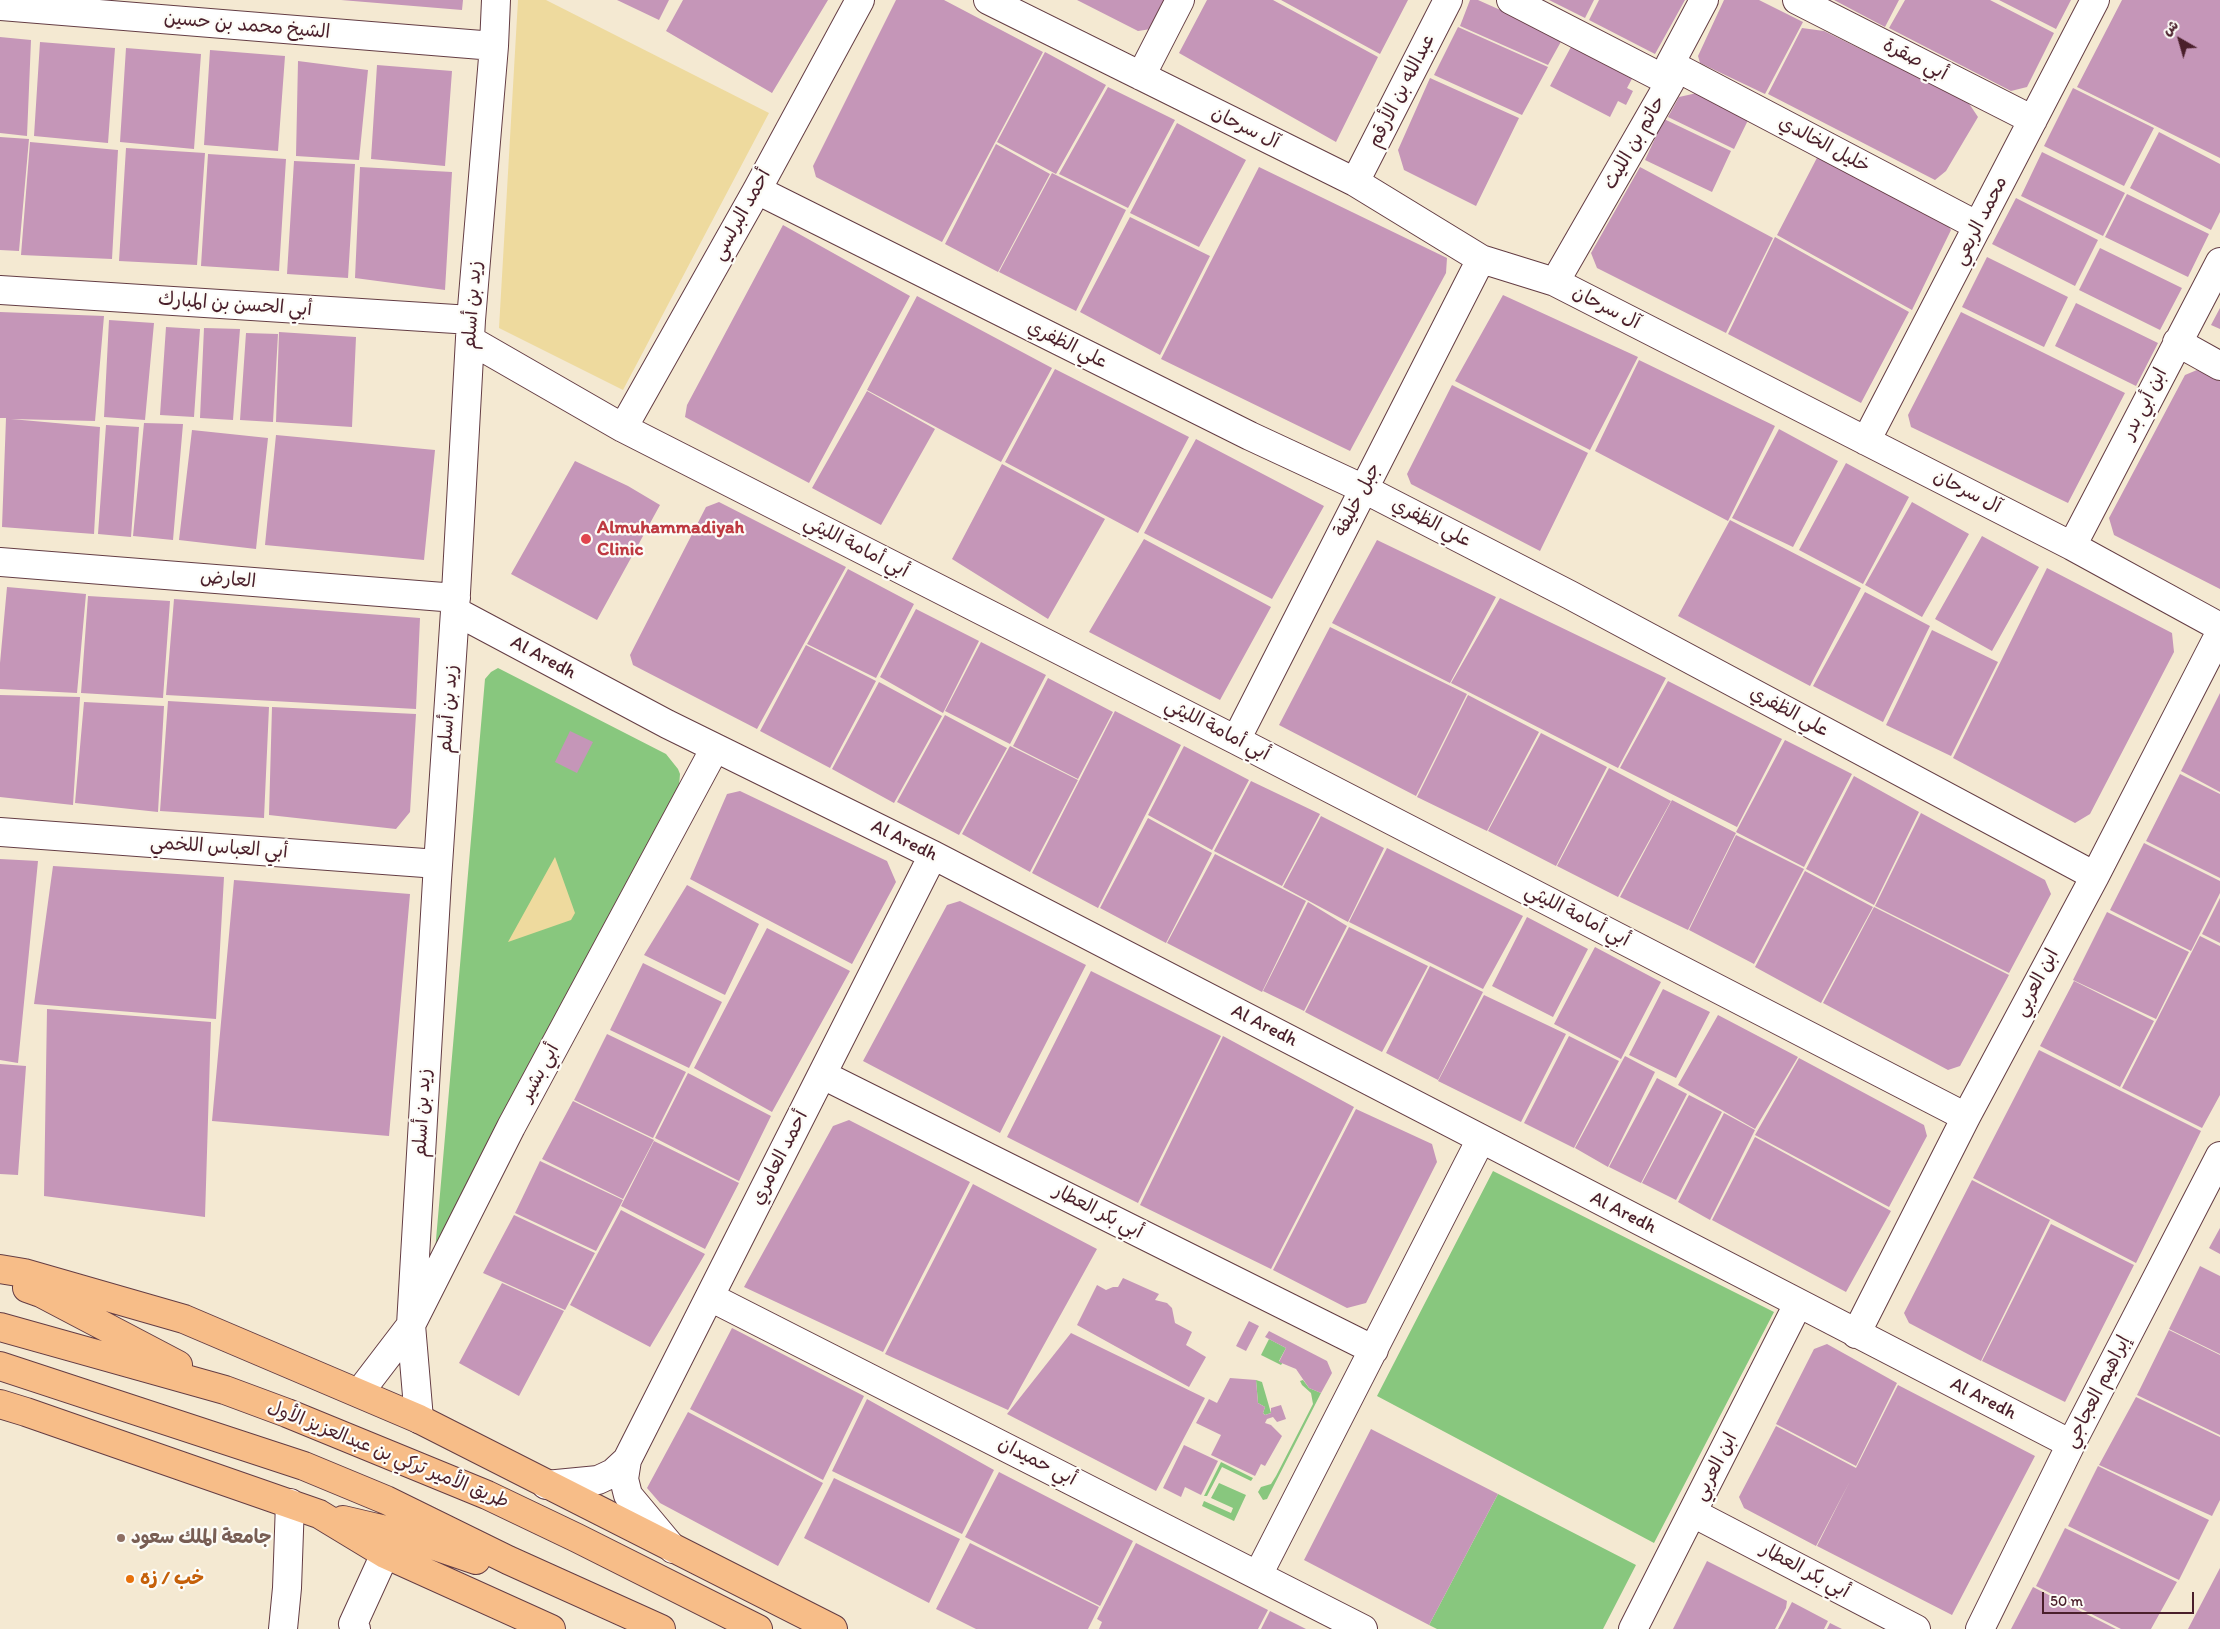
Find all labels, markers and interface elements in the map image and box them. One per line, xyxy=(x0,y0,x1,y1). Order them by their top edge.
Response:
street label: الشيخ محمد بن حسين xyxy=(163,7,331,45)
north arrow xyxy=(2155,15,2205,65)
text: ش xyxy=(2159,16,2182,39)
street label: عبدالله بن الأرقم xyxy=(1364,31,1440,151)
street label: أبي صقرة xyxy=(1879,34,1951,86)
street label: حاتم بن الليث xyxy=(1599,92,1671,194)
street label: آل سرحان xyxy=(1207,102,1283,154)
street label: خليل الخالدي xyxy=(1774,111,1874,179)
street label: أحمد البرلسي xyxy=(708,165,776,265)
street label: محمد الربعي xyxy=(1949,173,2013,269)
street label: زيد بن أسلم xyxy=(459,260,487,350)
street label: آل سرحان xyxy=(1568,281,1644,335)
street label: أبي الحسن بن المبارك xyxy=(157,288,313,322)
street label: علي الظفري xyxy=(1023,316,1111,374)
street label: ابن أبي بدر xyxy=(2117,364,2173,444)
street label: جبل خليفة xyxy=(1330,459,1386,541)
street label: آل سرحان xyxy=(1929,465,2005,519)
street label: علي الظفري xyxy=(1387,493,1475,553)
street label: أبي أمامة الليثي xyxy=(800,511,912,583)
place label: Almuhammadiyah Clinic xyxy=(597,517,744,561)
marker: Almuhammadiyah Clinic xyxy=(579,532,593,546)
street label: العارض xyxy=(199,566,257,594)
street label: Al Aredh xyxy=(506,631,580,685)
street label: زيد بن أسلم xyxy=(435,664,463,754)
street label: علي الظفري xyxy=(1746,682,1832,742)
street label: أبي أمامة الليثي xyxy=(1161,694,1273,766)
street label: Al Aredh xyxy=(867,815,941,867)
street label: أبي العباس اللخمي xyxy=(149,832,289,864)
street label: أبي أمامة الليثي xyxy=(1521,880,1633,952)
street label: ابن العربي xyxy=(2010,945,2064,1021)
street label: Al Aredh xyxy=(1227,1000,1301,1052)
street label: أبي بشير xyxy=(515,1040,565,1106)
street label: زيد بن أسلم xyxy=(409,1068,437,1158)
street label: أحمد العامري xyxy=(747,1107,813,1209)
street label: أبي بكر العطار xyxy=(1049,1180,1147,1244)
street label: Al Aredh xyxy=(1586,1187,1660,1239)
street label: إبراهيم العجاجي xyxy=(2060,1332,2136,1452)
street label: Al Aredh xyxy=(1946,1373,2020,1425)
street label: طريق الأمير تركي بن عبدالعزيز الأول xyxy=(264,1396,512,1514)
street label: ابن العربي xyxy=(1689,1429,1743,1505)
street label: أبي حميدان xyxy=(994,1433,1080,1491)
place label: جامعة الملك سعود xyxy=(131,1527,271,1549)
marker: جامعة الملك سعود xyxy=(115,1532,127,1544)
street label: أبي بكر العطار xyxy=(1757,1538,1853,1604)
place label: خب / زه xyxy=(140,1568,204,1590)
marker: خب / زه xyxy=(124,1573,136,1585)
scale bar xyxy=(2045,1582,2198,1614)
text: 50 m xyxy=(2050,1592,2083,1610)

